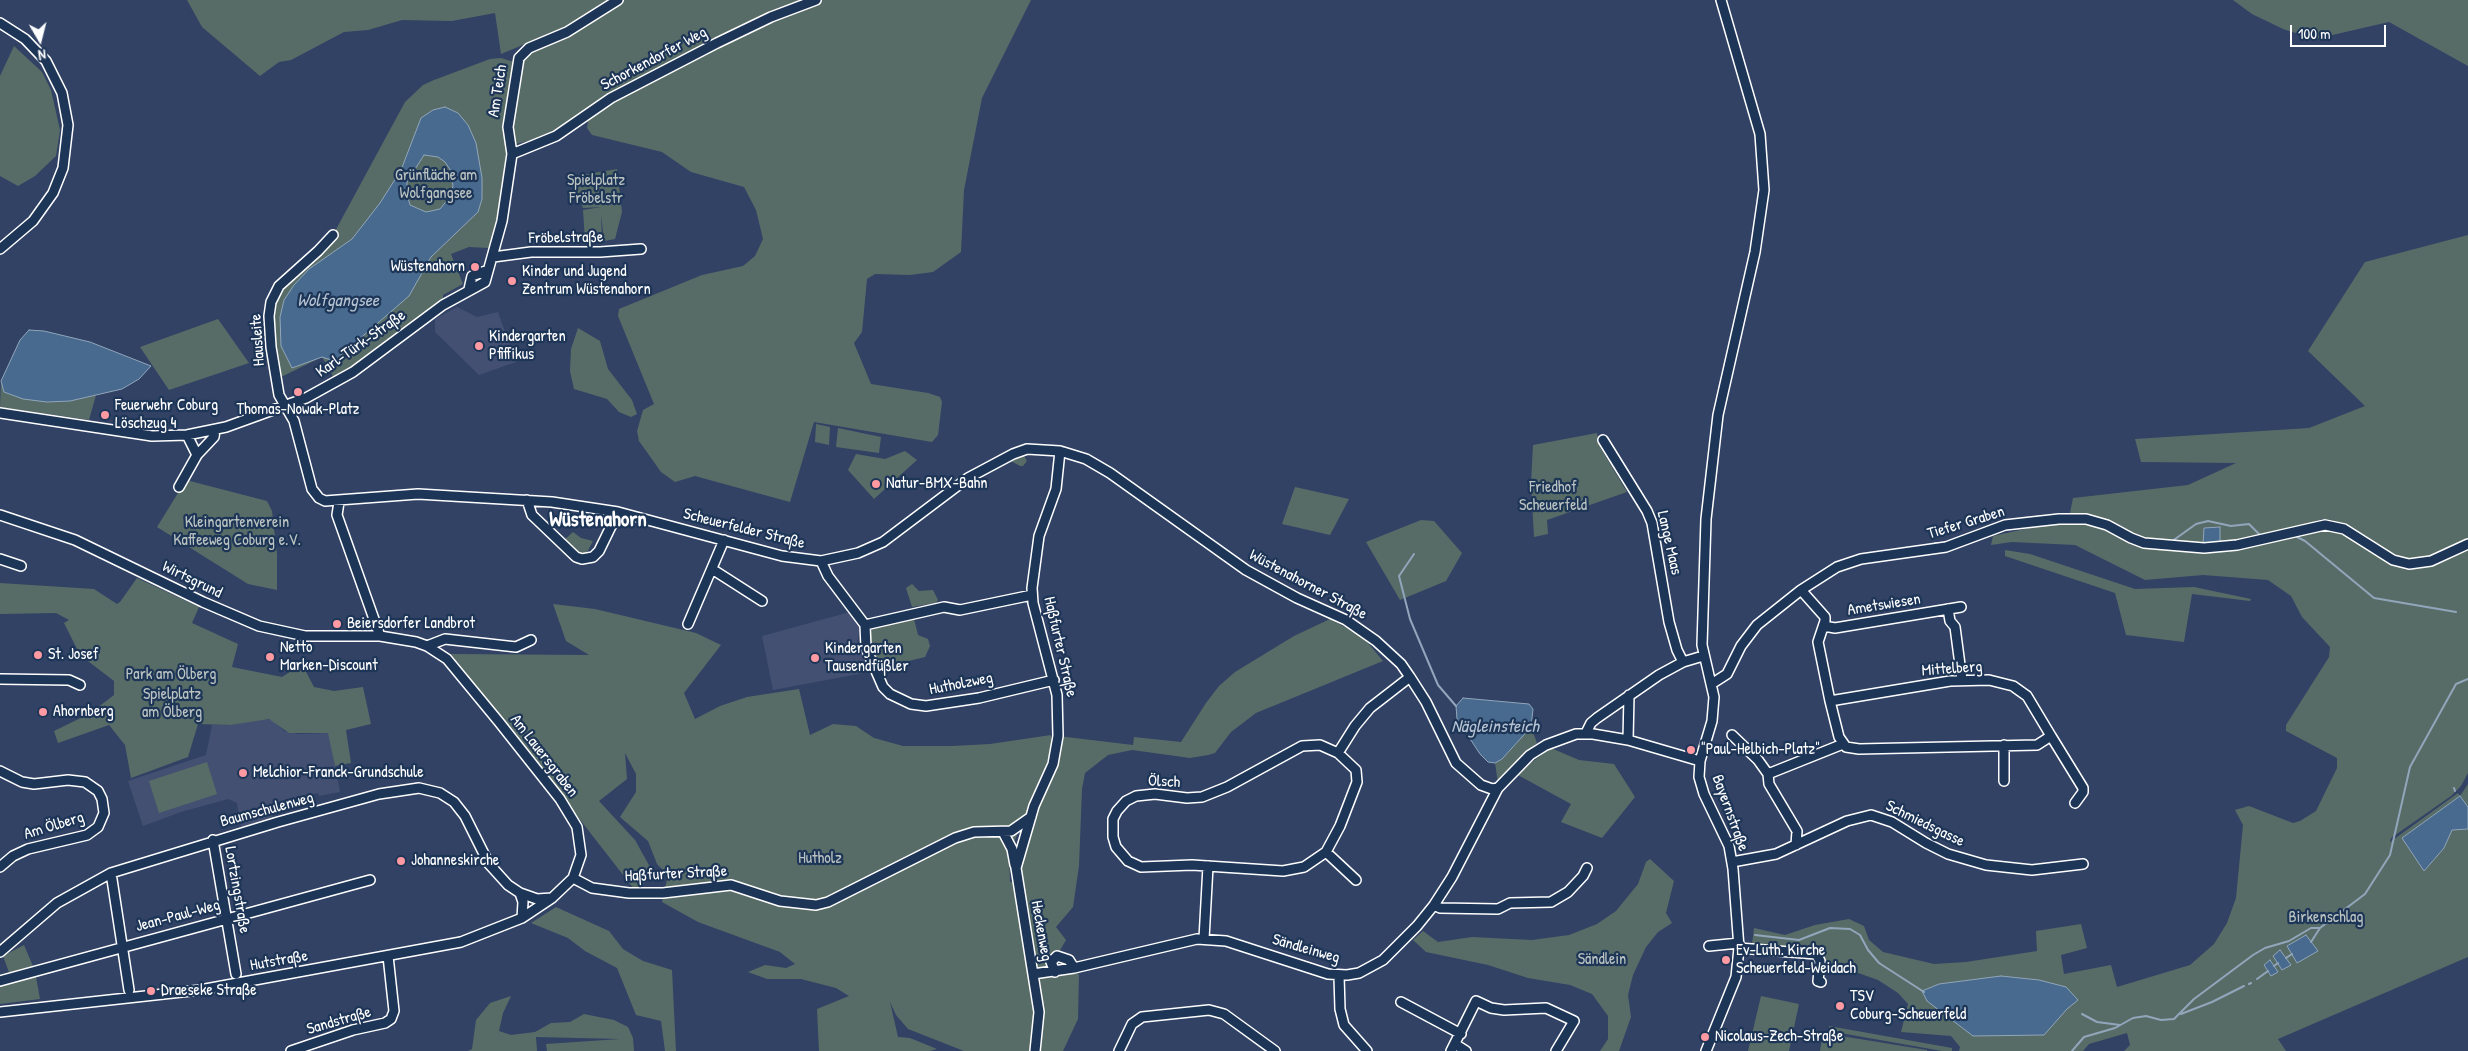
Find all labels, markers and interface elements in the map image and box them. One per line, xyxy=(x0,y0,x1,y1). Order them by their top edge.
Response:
north arrow xyxy=(15,15,65,65)
scale bar xyxy=(2293,15,2389,47)
street label: Schorkendorfer Weg xyxy=(598,23,710,95)
text: 100 m xyxy=(2298,23,2331,44)
text: N xyxy=(37,45,47,65)
street label: Am Teich xyxy=(484,63,512,119)
park label: Grünfläche am Wolfgangsee xyxy=(395,166,477,204)
park label: Spielplatz Fröbelstr xyxy=(567,171,625,209)
street label: Fröbelstraße xyxy=(528,228,604,248)
place label: Wüstenahorn xyxy=(391,257,465,277)
marker: Wüstenahorn xyxy=(469,261,481,273)
place label: Kinder und Jugend Zentrum Wüstenahorn xyxy=(522,262,651,300)
marker: Kinder und Jugend Zentrum Wüstenahorn xyxy=(506,275,518,287)
water label: Wolfgangsee xyxy=(297,290,379,312)
street label: Karl-Türk-Straße xyxy=(313,306,409,382)
street label: Hausleite xyxy=(247,313,269,367)
place label: Kindergarten Pfiffikus xyxy=(489,327,566,365)
marker: Kindergarten Pfiffikus xyxy=(473,340,485,352)
marker: Thomas-Nowak-Platz xyxy=(292,386,304,398)
place label: Feuerwehr Coburg Löschzug 4 xyxy=(115,396,218,434)
place label: Thomas-Nowak-Platz xyxy=(237,400,359,420)
marker: Feuerwehr Coburg Löschzug 4 xyxy=(99,409,111,421)
place label: Natur-BMX-Bahn xyxy=(886,474,987,494)
marker: Natur-BMX-Bahn xyxy=(870,478,882,490)
park label: Friedhof Scheuerfeld xyxy=(1519,478,1587,516)
street label: Tiefer Graben xyxy=(1925,502,2007,544)
street label: Scheuerfelder Straße xyxy=(681,505,807,553)
district label: Wüstenahorn xyxy=(549,507,647,533)
street label: Lange Maas xyxy=(1652,509,1686,577)
park label: Kleingartenverein Kaffeeweg Coburg e.V. xyxy=(173,513,301,551)
street label: Wüstenahorner Straße xyxy=(1246,546,1370,624)
street label: Wirtsgrund xyxy=(159,557,225,603)
street label: Ametswiesen xyxy=(1846,590,1922,620)
street label: Haßfurter Straße xyxy=(1039,595,1081,699)
place label: Beiersdorfer Landbrot xyxy=(347,614,475,634)
marker: Beiersdorfer Landbrot xyxy=(331,618,343,630)
place label: Netto Marken-Discount xyxy=(280,638,378,676)
place label: Kindergarten Tausendfüßler xyxy=(825,639,909,677)
place label: St. Josef xyxy=(48,645,99,665)
marker: St. Josef xyxy=(32,649,44,661)
marker: Netto Marken-Discount xyxy=(264,651,276,663)
marker: Kindergarten Tausendfüßler xyxy=(809,652,821,664)
street label: Mittelberg xyxy=(1921,657,1983,681)
park label: Park am Ölberg xyxy=(126,665,216,685)
street label: Hutholzweg xyxy=(927,668,995,700)
park label: Spielplatz am Ölberg xyxy=(142,685,202,723)
place label: Ahornberg xyxy=(53,702,114,722)
marker: Ahornberg xyxy=(37,706,49,718)
street label: Am Lauersgraben xyxy=(506,711,582,801)
water label: Nägleinsteich xyxy=(1451,716,1539,738)
place label: "Paul-Helbich-Platz" xyxy=(1701,740,1820,760)
marker: "Paul-Helbich-Platz" xyxy=(1685,744,1697,756)
place label: Melchior-Franck-Grundschule xyxy=(253,763,424,783)
marker: Melchior-Franck-Grundschule xyxy=(237,767,249,779)
street label: Ölsch xyxy=(1147,772,1181,792)
street label: Bayernstraße xyxy=(1707,772,1753,854)
street label: Baumschulenweg xyxy=(218,788,316,832)
street label: Schmiedsgasse xyxy=(1882,797,1968,851)
street label: Am Ölberg xyxy=(22,808,86,844)
street label: Lortzingstraße xyxy=(220,845,254,935)
park label: Hutholz xyxy=(798,849,842,869)
place label: Johanneskirche xyxy=(411,851,499,871)
marker: Johanneskirche xyxy=(395,855,407,867)
street label: Haßfurter Straße xyxy=(624,862,728,886)
street label: Jean-Paul-Weg xyxy=(134,896,222,936)
street label: Heckenweg xyxy=(1026,899,1056,963)
park label: Birkenschlag xyxy=(2289,908,2363,928)
street label: Sändleinweg xyxy=(1270,930,1342,968)
place label: Ev-Luth. Kirche Scheuerfeld-Weidach xyxy=(1736,941,1856,979)
street label: Hutstraße xyxy=(249,946,309,976)
park label: Sändlein xyxy=(1578,950,1626,970)
marker: Ev-Luth. Kirche Scheuerfeld-Weidach xyxy=(1720,954,1732,966)
place label: Draeseke Straße xyxy=(161,981,257,1001)
marker: Draeseke Straße xyxy=(145,985,157,997)
place label: TSV Coburg-Scheuerfeld xyxy=(1850,987,1966,1025)
marker: TSV Coburg-Scheuerfeld xyxy=(1834,1000,1846,1012)
street label: Sandstraße xyxy=(305,1003,373,1039)
place label: Nicolaus-Zech-Straße xyxy=(1715,1027,1843,1047)
marker: Nicolaus-Zech-Straße xyxy=(1699,1031,1711,1043)

